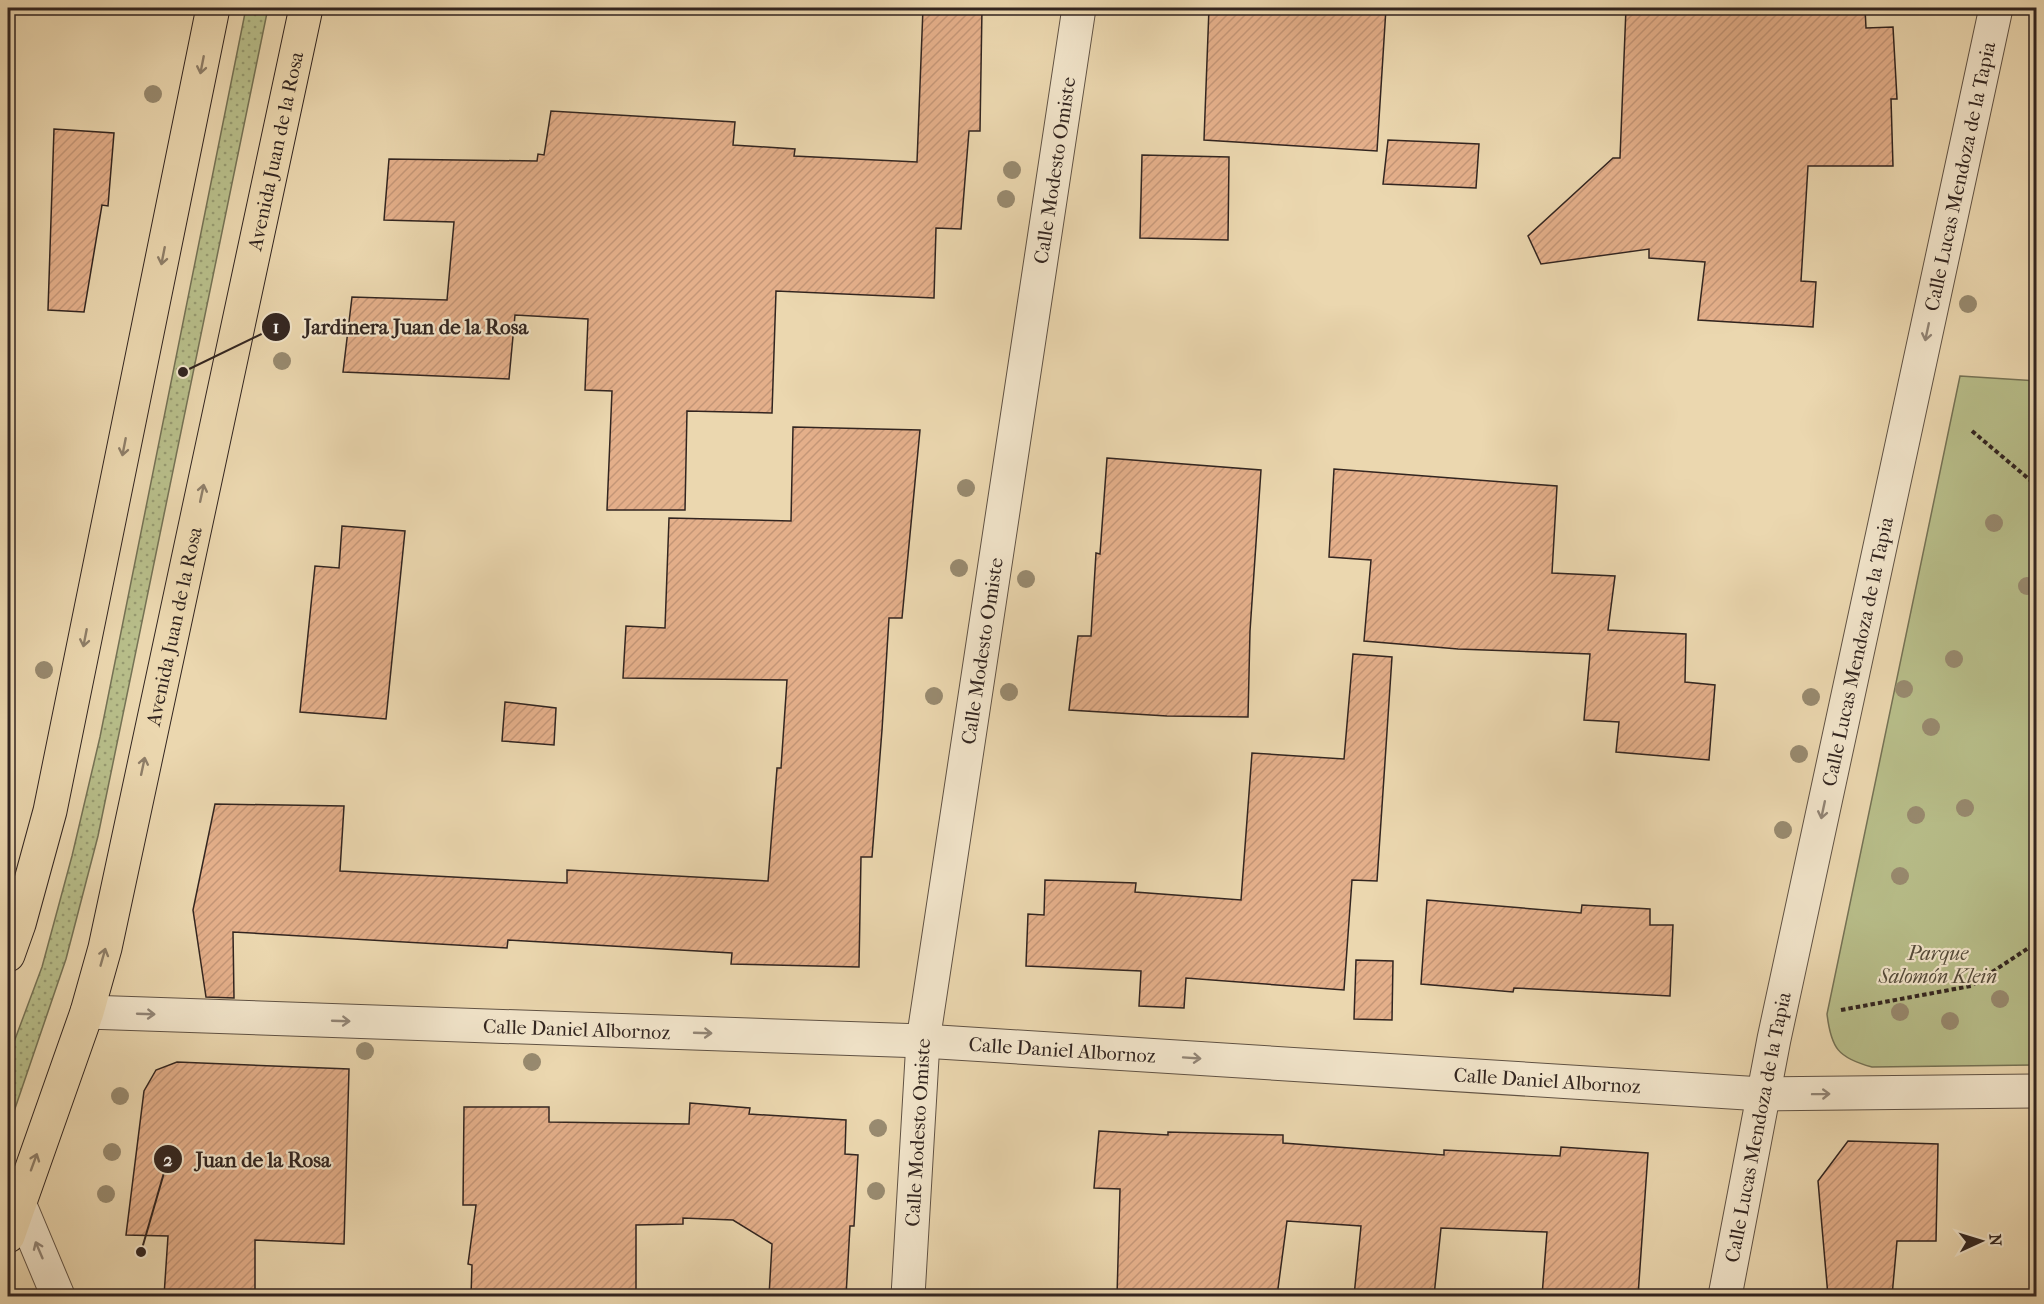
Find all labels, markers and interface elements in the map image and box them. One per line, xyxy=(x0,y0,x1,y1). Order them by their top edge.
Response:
street label: Calle Lucas Mendoza de la Tapia xyxy=(1920,39,2000,313)
street label: Avenida Juan de la Rosa xyxy=(243,49,308,254)
one-way arrow xyxy=(195,55,207,74)
street label: Calle Modesto Omiste xyxy=(1029,75,1080,265)
one-way arrow xyxy=(157,246,168,265)
callout: Jardinera Juan de la Rosa xyxy=(261,308,540,347)
text: Jardinera Juan de la Rosa xyxy=(302,315,529,339)
text: 1 xyxy=(273,317,279,338)
one-way arrow xyxy=(1921,321,1932,341)
one-way arrow xyxy=(118,437,129,456)
one-way arrow xyxy=(197,484,208,504)
street label: Calle Lucas Mendoza de la Tapia xyxy=(1817,514,1898,788)
street label: Avenida Juan de la Rosa xyxy=(141,524,206,729)
street label: Calle Modesto Omiste xyxy=(956,556,1007,746)
one-way arrow xyxy=(79,628,90,647)
one-way arrow xyxy=(138,757,149,776)
one-way arrow xyxy=(1817,800,1829,819)
park label: Parque Salomón Klein xyxy=(1878,942,1997,988)
one-way arrow xyxy=(98,948,109,967)
street label: Calle Lucas Mendoza de la Tapia xyxy=(1720,989,1795,1264)
one-way arrow xyxy=(135,1008,155,1020)
street label: Calle Daniel Albornoz xyxy=(483,1014,671,1044)
one-way arrow xyxy=(330,1015,350,1026)
one-way arrow xyxy=(693,1028,713,1039)
street label: Calle Daniel Albornoz xyxy=(968,1032,1157,1067)
street label: Calle Modesto Omiste xyxy=(901,1037,935,1227)
one-way arrow xyxy=(1181,1053,1201,1064)
street label: Calle Daniel Albornoz xyxy=(1453,1063,1642,1098)
one-way arrow xyxy=(1810,1088,1830,1100)
callout: Juan de la Rosa xyxy=(153,1140,342,1179)
text: Juan de la Rosa xyxy=(193,1148,332,1172)
text: 2 xyxy=(163,1150,173,1171)
one-way arrow xyxy=(30,1153,41,1171)
north arrow xyxy=(1951,1211,2011,1271)
text: N xyxy=(1986,1233,2005,1248)
one-way arrow xyxy=(33,1241,44,1259)

